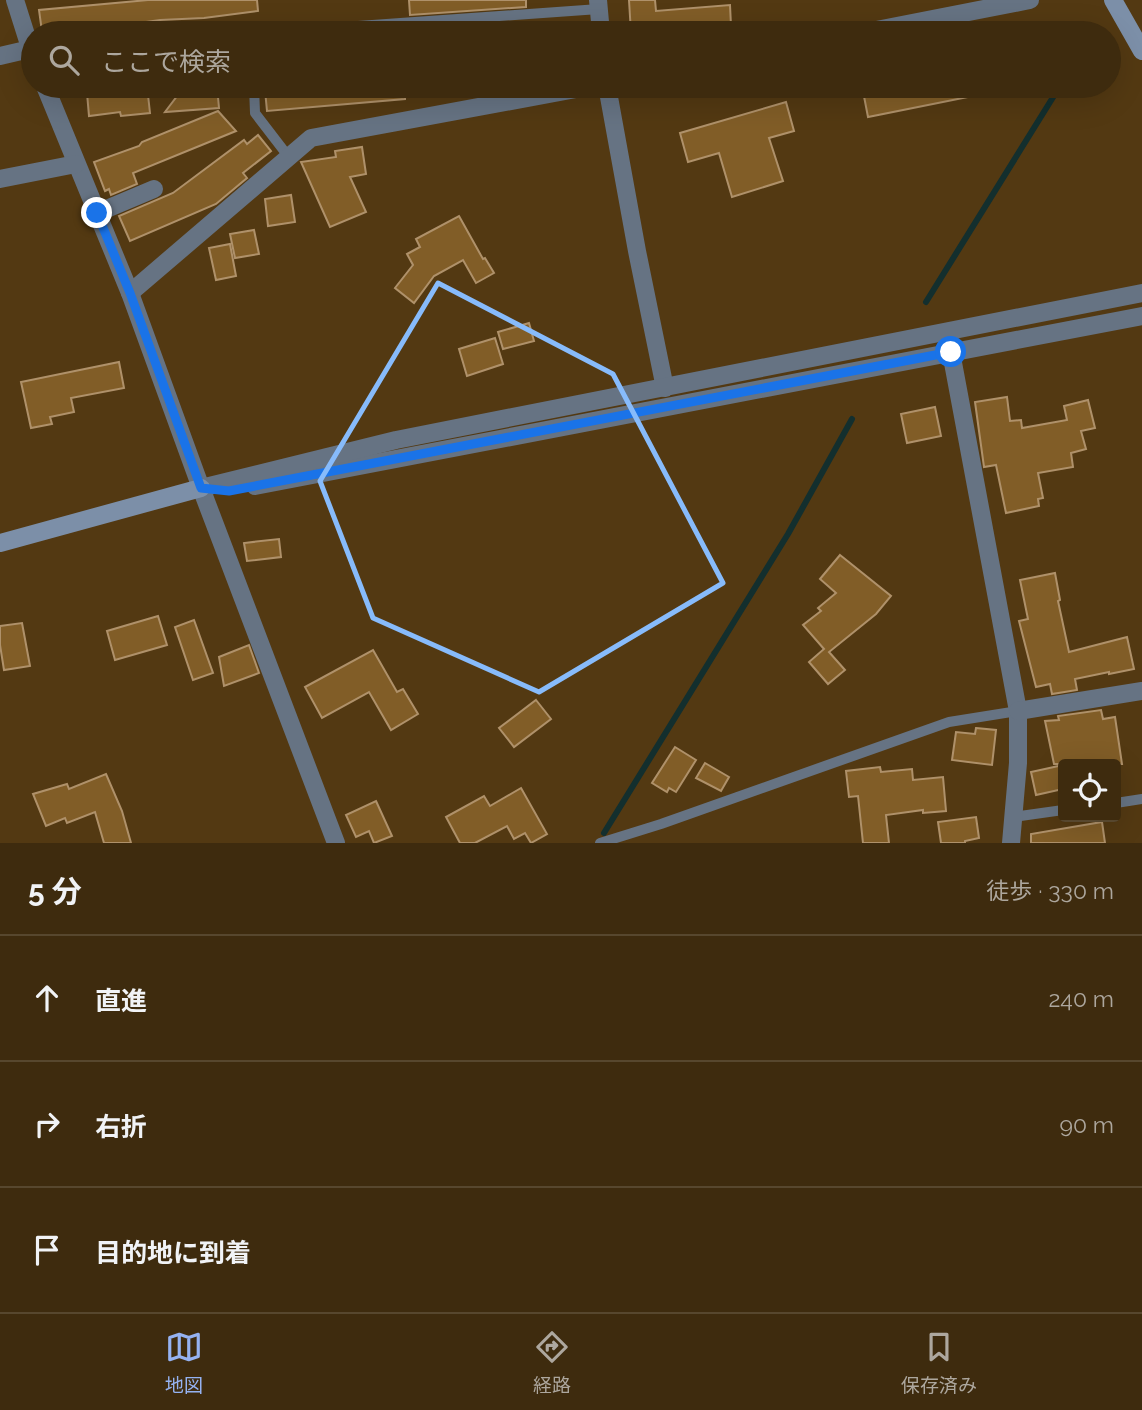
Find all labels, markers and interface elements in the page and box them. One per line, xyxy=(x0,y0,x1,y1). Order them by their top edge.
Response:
search box xyxy=(21,21,1121,98)
icon: search xyxy=(45,41,83,79)
text: ここで検索 xyxy=(101,47,231,77)
route end xyxy=(81,197,112,228)
route start xyxy=(935,336,966,367)
map controls xyxy=(1058,759,1121,822)
button: locate xyxy=(1058,759,1121,822)
text: 5 分 xyxy=(28,874,82,909)
text: 徒歩 · 330 m xyxy=(986,877,1114,904)
icon: ahead xyxy=(28,979,66,1017)
text: 240 m xyxy=(1048,985,1114,1012)
text: 直進 xyxy=(95,986,147,1016)
icon: right xyxy=(28,1105,66,1143)
text: 90 m xyxy=(1059,1111,1114,1138)
text: 右折 xyxy=(95,1112,147,1142)
icon: arrive xyxy=(28,1231,66,1269)
text: 目的地に到着 xyxy=(95,1238,251,1268)
tab: 地図 xyxy=(165,1328,203,1397)
tab: 経路 xyxy=(533,1328,571,1397)
tab: 保存済み xyxy=(901,1328,977,1397)

